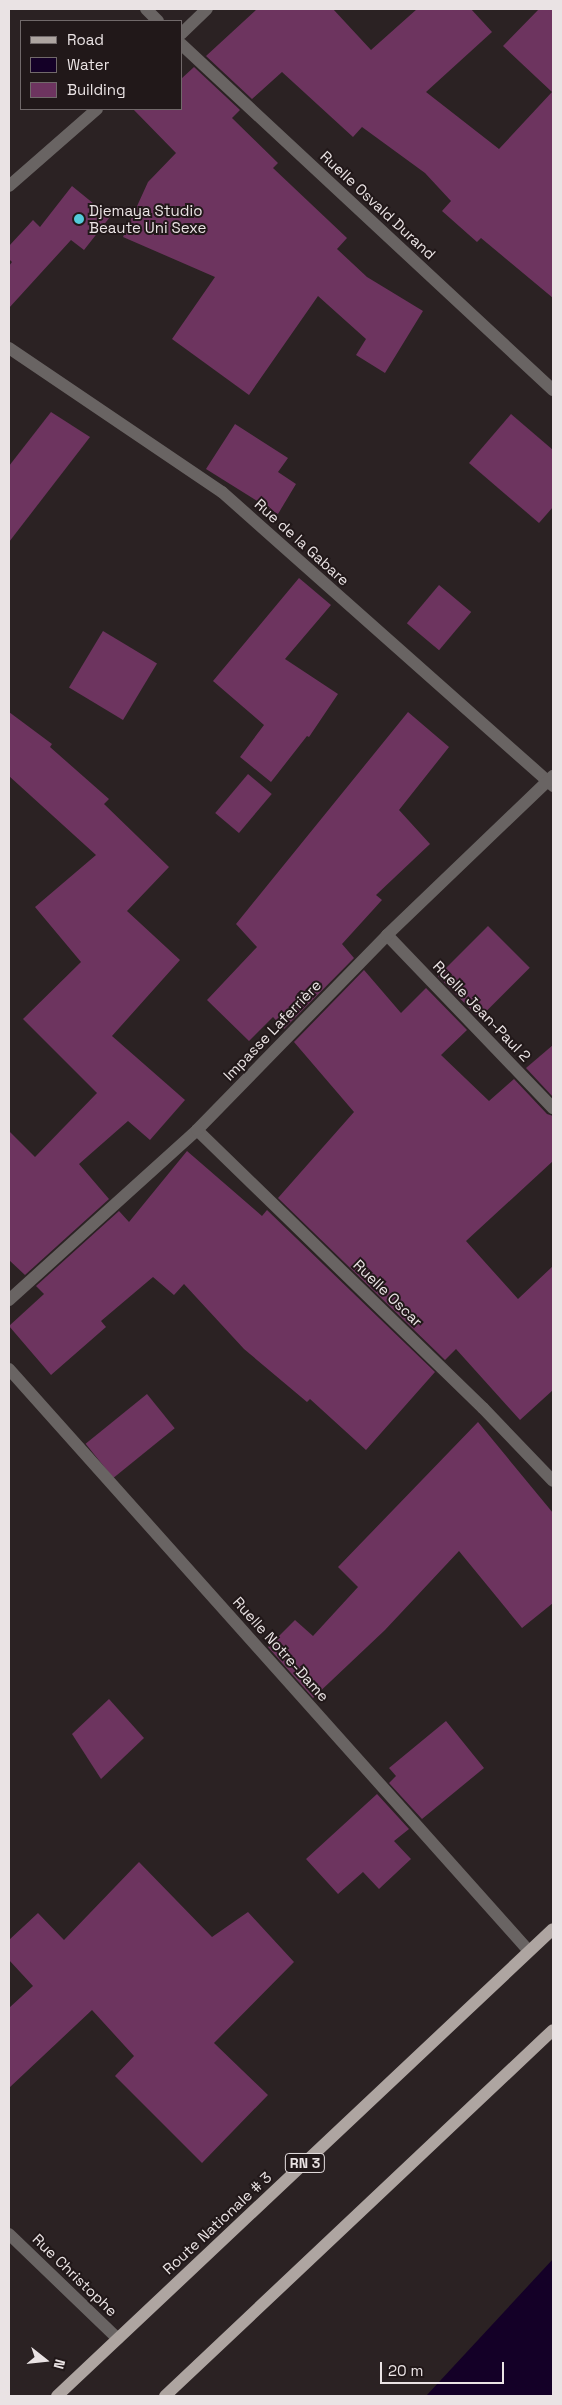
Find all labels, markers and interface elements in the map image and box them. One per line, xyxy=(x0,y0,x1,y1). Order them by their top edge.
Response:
legend xyxy=(20,20,182,110)
text: Road xyxy=(67,30,104,49)
text: Water xyxy=(67,55,109,74)
text: Building xyxy=(67,80,126,99)
street label: Ruelle Osvald Durand xyxy=(317,147,439,263)
place label: Djemaya Studio Beaute Uni Sexe xyxy=(89,201,206,236)
marker: Djemaya Studio Beaute Uni Sexe xyxy=(73,213,85,225)
street label: Rue de la Gabare xyxy=(251,495,353,589)
street label: Ruelle Jean-Paul 2 xyxy=(429,957,535,1065)
street label: Impasse Laferrière xyxy=(219,976,325,1084)
street label: Ruelle Oscar xyxy=(350,1256,426,1330)
street label: Ruelle Notre-Dame xyxy=(229,1593,333,1705)
road number: RN 3 xyxy=(284,2152,326,2174)
street label: Route Nationale # 3 xyxy=(159,2168,275,2278)
street label: Rue Christophe xyxy=(29,2230,121,2320)
north arrow xyxy=(20,2335,70,2385)
scale bar xyxy=(382,2352,506,2384)
text: N xyxy=(49,2357,69,2371)
text: 20 m xyxy=(388,2361,423,2380)

